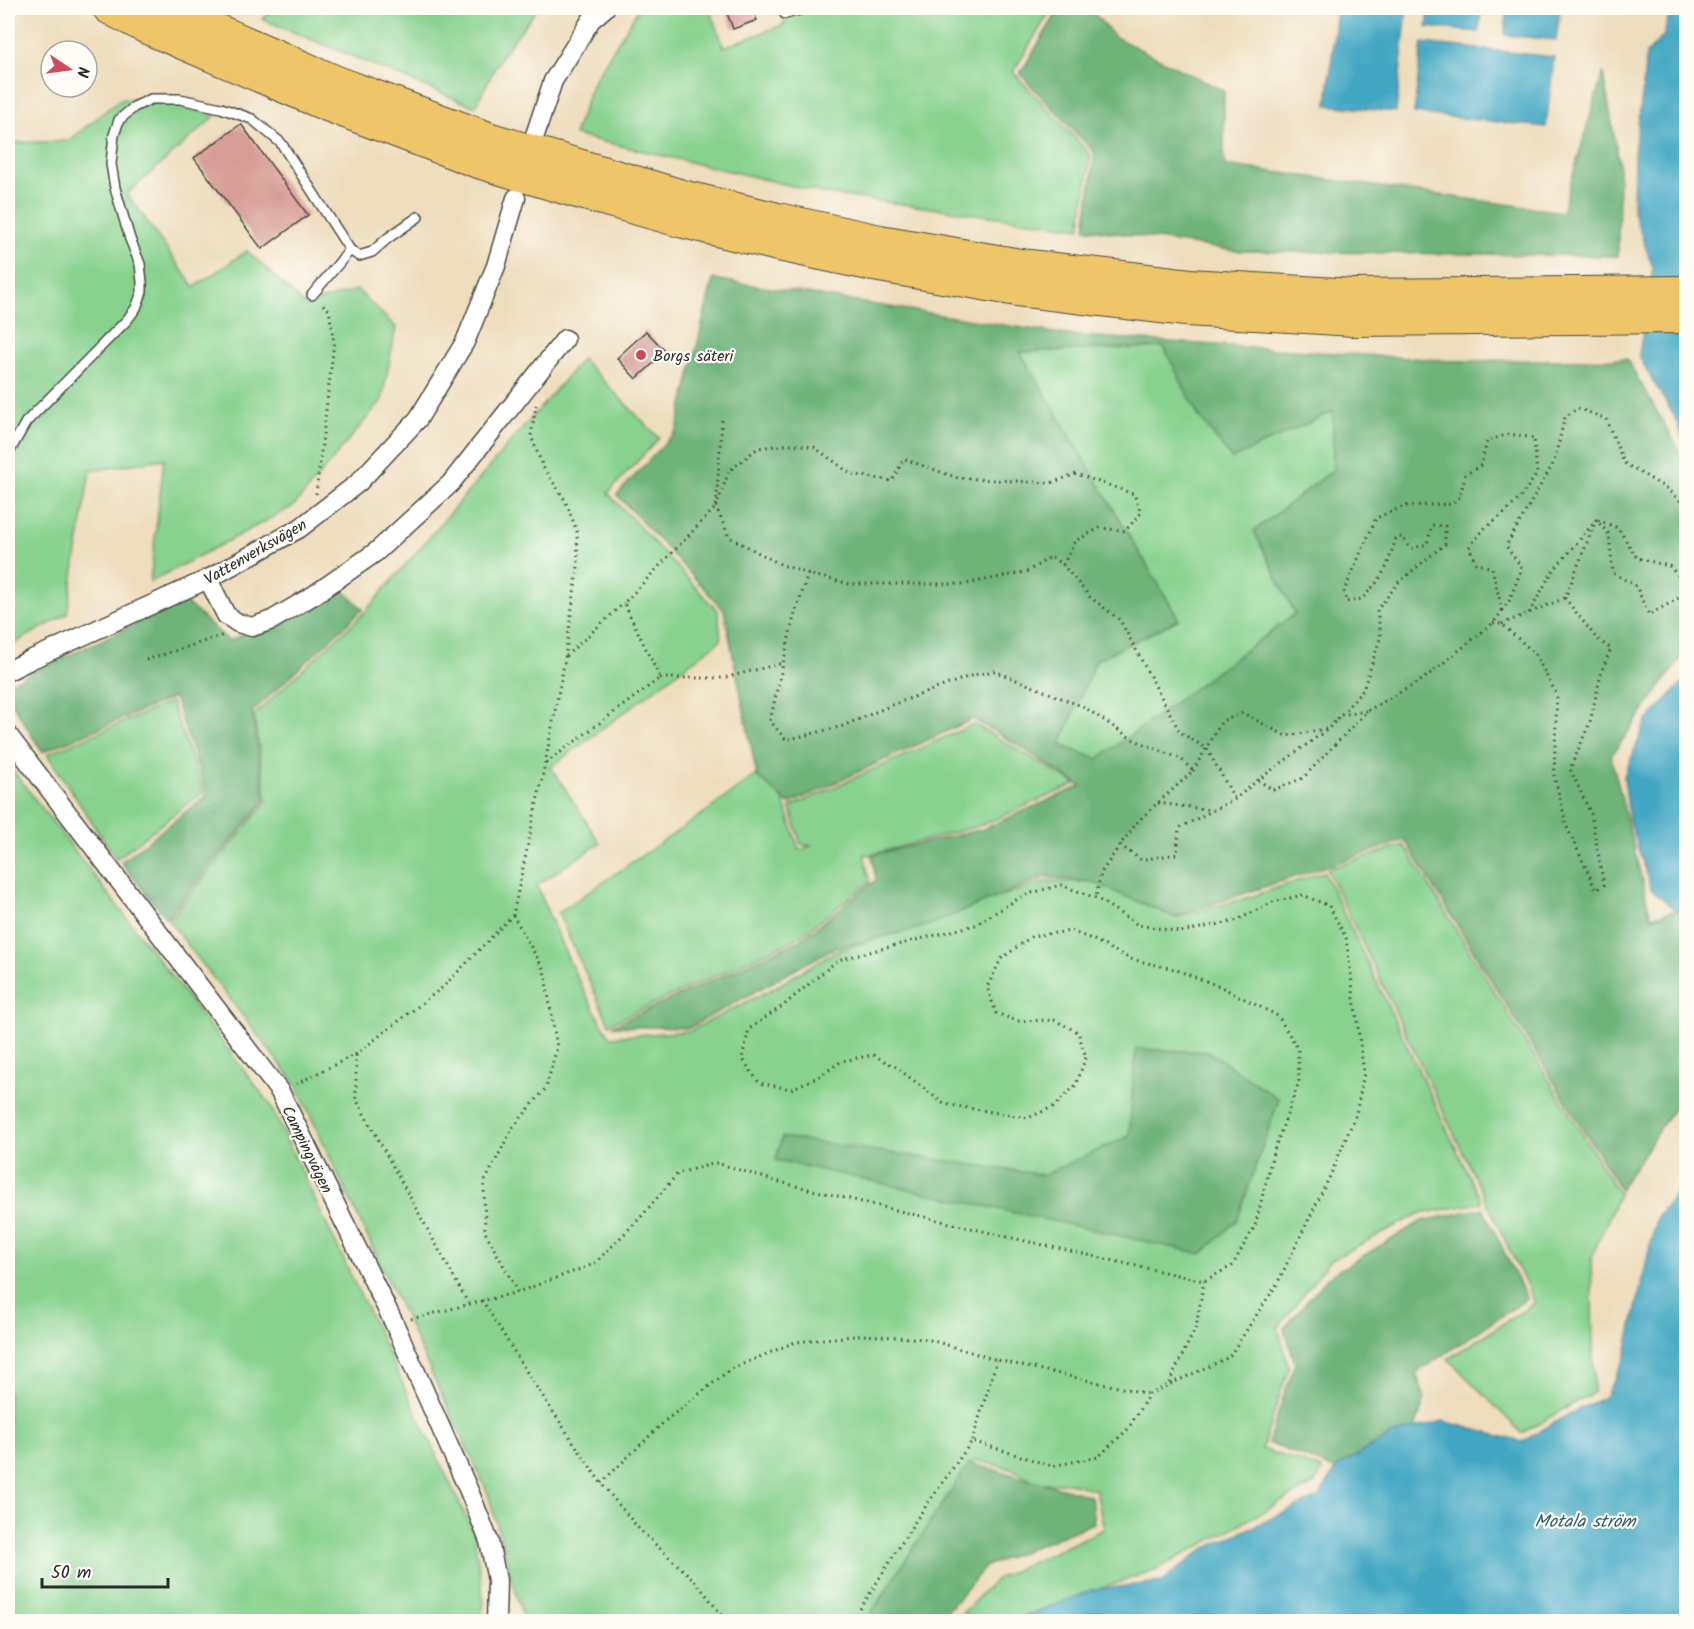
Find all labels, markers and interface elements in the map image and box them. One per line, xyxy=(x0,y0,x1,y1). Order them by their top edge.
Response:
north arrow xyxy=(39,39,99,99)
text: N xyxy=(69,64,95,80)
place label: Borgs säteri xyxy=(653,344,735,369)
marker: Borgs säteri xyxy=(634,348,648,362)
street label: Vattenverksvägen xyxy=(200,513,312,592)
street label: Campingvägen xyxy=(275,1101,339,1198)
water label: Motala ström xyxy=(1535,1508,1637,1537)
scale bar xyxy=(42,1551,168,1589)
text: 50 m xyxy=(51,1559,91,1588)

